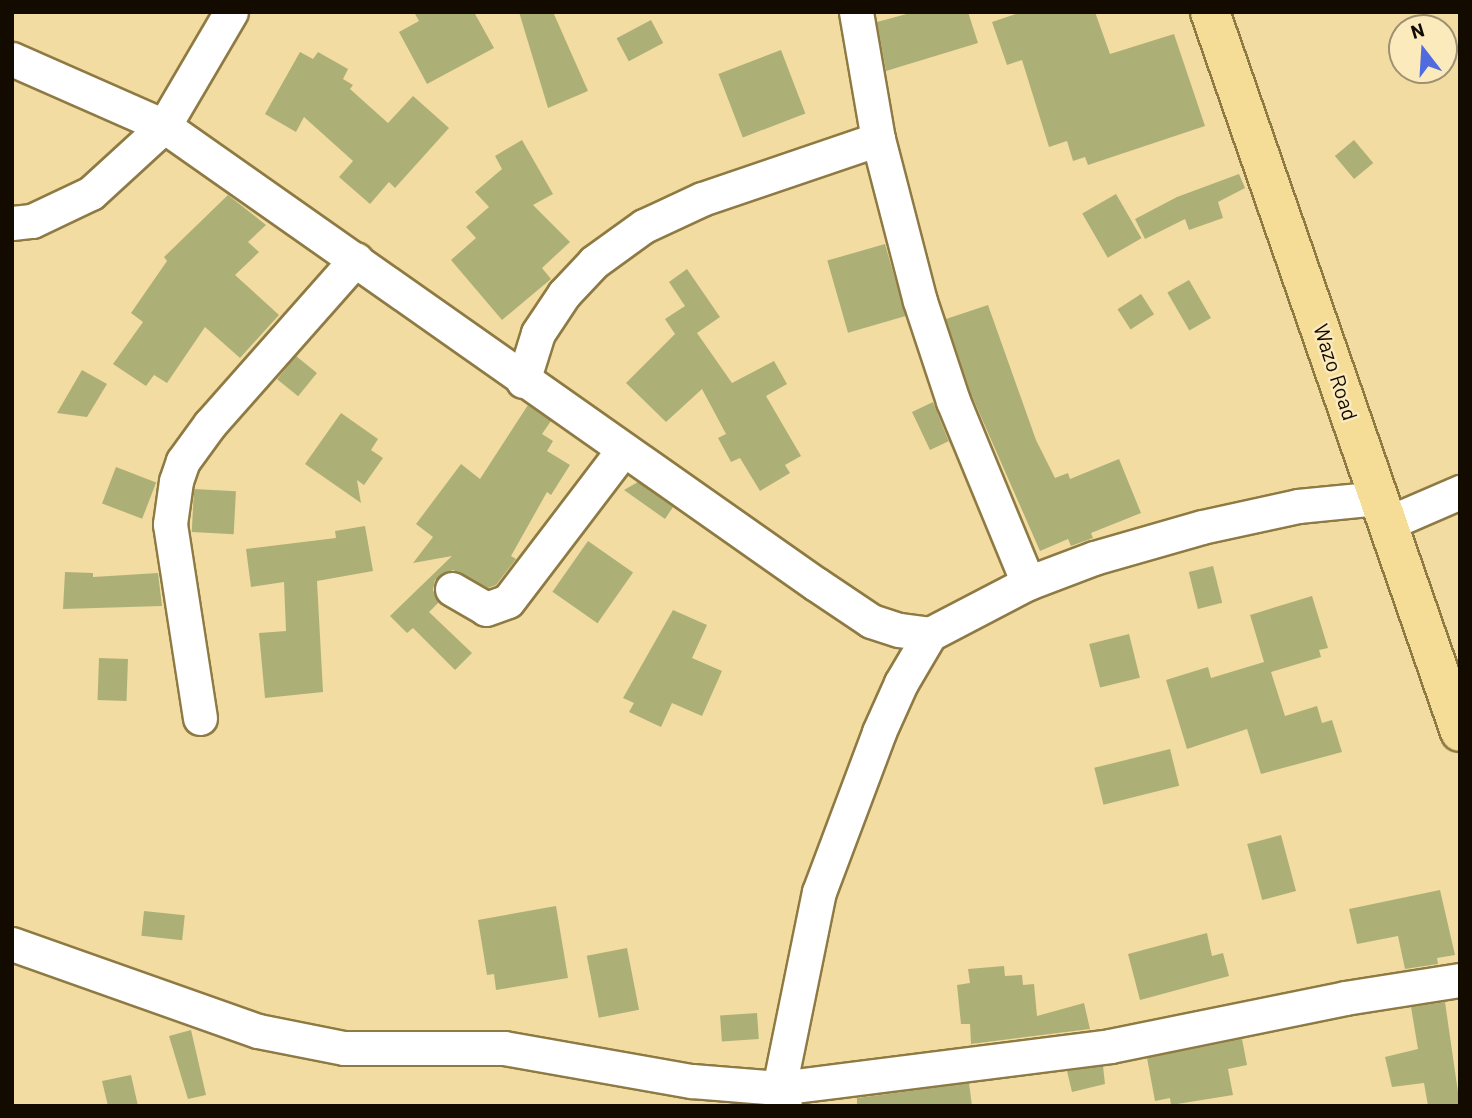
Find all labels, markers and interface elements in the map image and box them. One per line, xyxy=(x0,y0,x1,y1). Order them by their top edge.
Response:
north arrow xyxy=(1388,14,1458,84)
text: N xyxy=(1408,18,1427,43)
street label: Wazo Road xyxy=(1309,321,1363,423)

